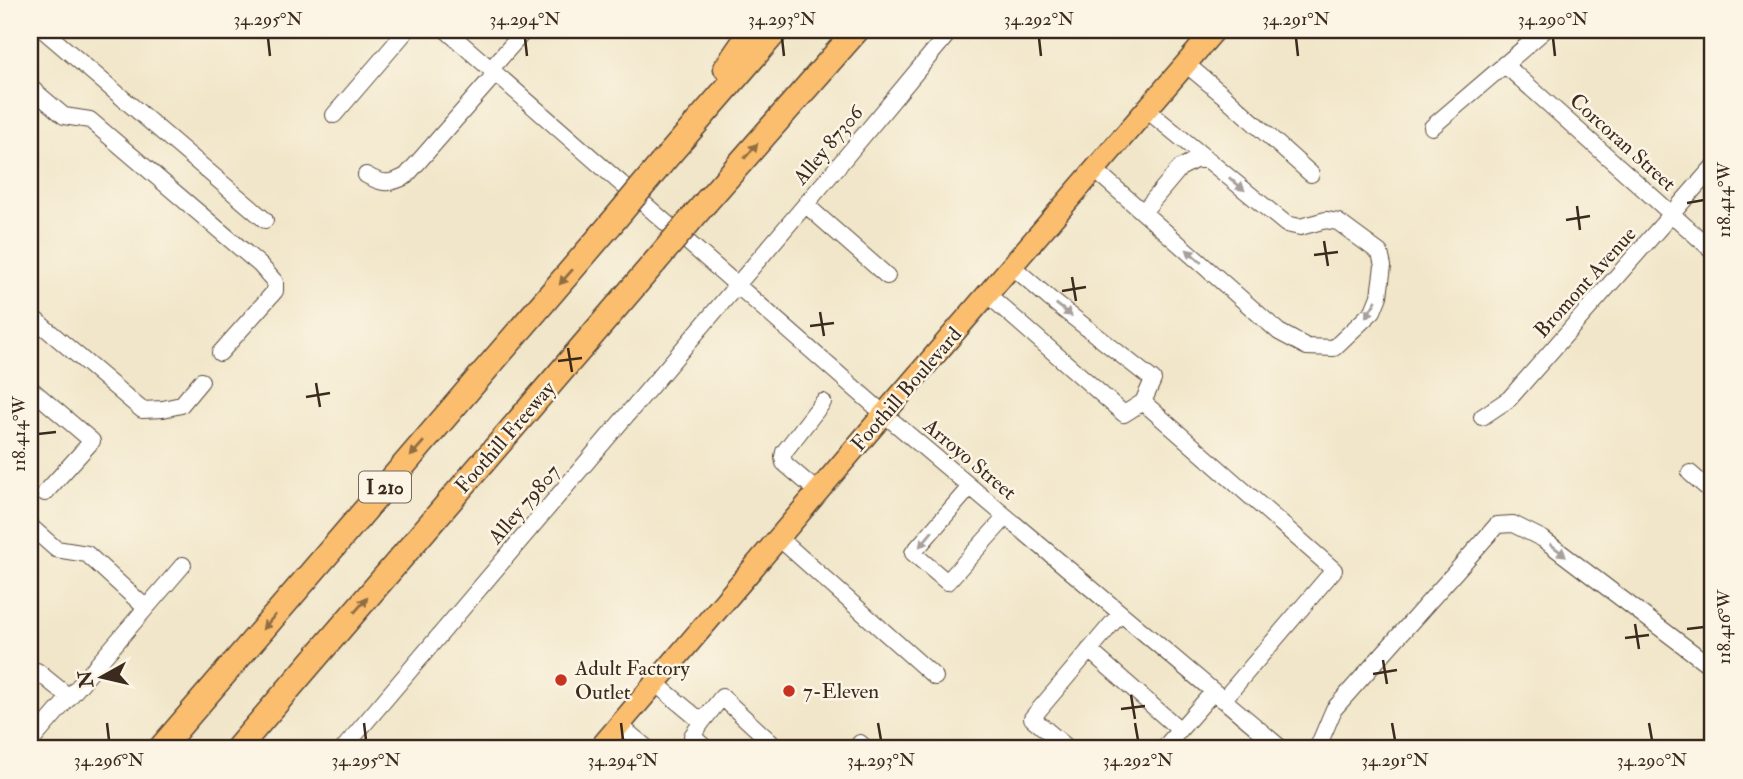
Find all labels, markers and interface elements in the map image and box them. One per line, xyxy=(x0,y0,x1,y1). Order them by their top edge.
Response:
text: 34.295°N xyxy=(233,8,303,31)
text: 34.294°N xyxy=(490,8,560,31)
text: 34.293°N xyxy=(748,8,816,31)
text: 34.292°N xyxy=(1004,8,1074,31)
text: 34.291°N xyxy=(1262,8,1330,31)
text: 34.290°N xyxy=(1518,8,1588,31)
street label: Corcoran Street xyxy=(1564,87,1682,197)
street label: Alley 87306 xyxy=(787,99,870,191)
one-way arrow xyxy=(743,142,758,159)
text: 118.414°W xyxy=(1713,162,1736,238)
one-way arrow xyxy=(1229,176,1246,191)
street label: Bromont Avenue xyxy=(1528,221,1643,344)
one-way arrow xyxy=(1185,248,1203,264)
one-way arrow xyxy=(558,268,574,286)
one-way arrow xyxy=(1365,299,1378,319)
one-way arrow xyxy=(1055,303,1073,318)
street label: Foothill Boulevard xyxy=(845,321,968,457)
street label: Foothill Freeway xyxy=(449,375,562,499)
text: 118.414°W xyxy=(8,396,31,472)
street label: Arroyo Street xyxy=(917,412,1022,506)
one-way arrow xyxy=(410,441,425,458)
street label: Alley 79807 xyxy=(482,459,567,551)
road number: I 210 xyxy=(359,472,411,502)
one-way arrow xyxy=(918,529,933,547)
one-way arrow xyxy=(1549,543,1567,557)
text: 118.416°W xyxy=(1713,589,1736,664)
one-way arrow xyxy=(353,596,368,613)
one-way arrow xyxy=(261,613,277,631)
north arrow xyxy=(66,642,136,712)
place label: Adult Factory Outlet xyxy=(574,655,690,706)
text: N xyxy=(73,668,99,690)
marker: Adult Factory Outlet xyxy=(553,672,569,688)
place label: 7-Eleven xyxy=(803,678,879,705)
marker: 7-Eleven xyxy=(781,683,797,699)
text: 34.296°N xyxy=(74,749,144,772)
text: 34.295°N xyxy=(331,749,401,772)
text: 34.294°N xyxy=(588,749,658,772)
text: 34.293°N xyxy=(847,749,915,772)
text: 34.292°N xyxy=(1103,749,1173,772)
text: 34.291°N xyxy=(1361,749,1429,772)
text: 34.290°N xyxy=(1617,749,1687,772)

